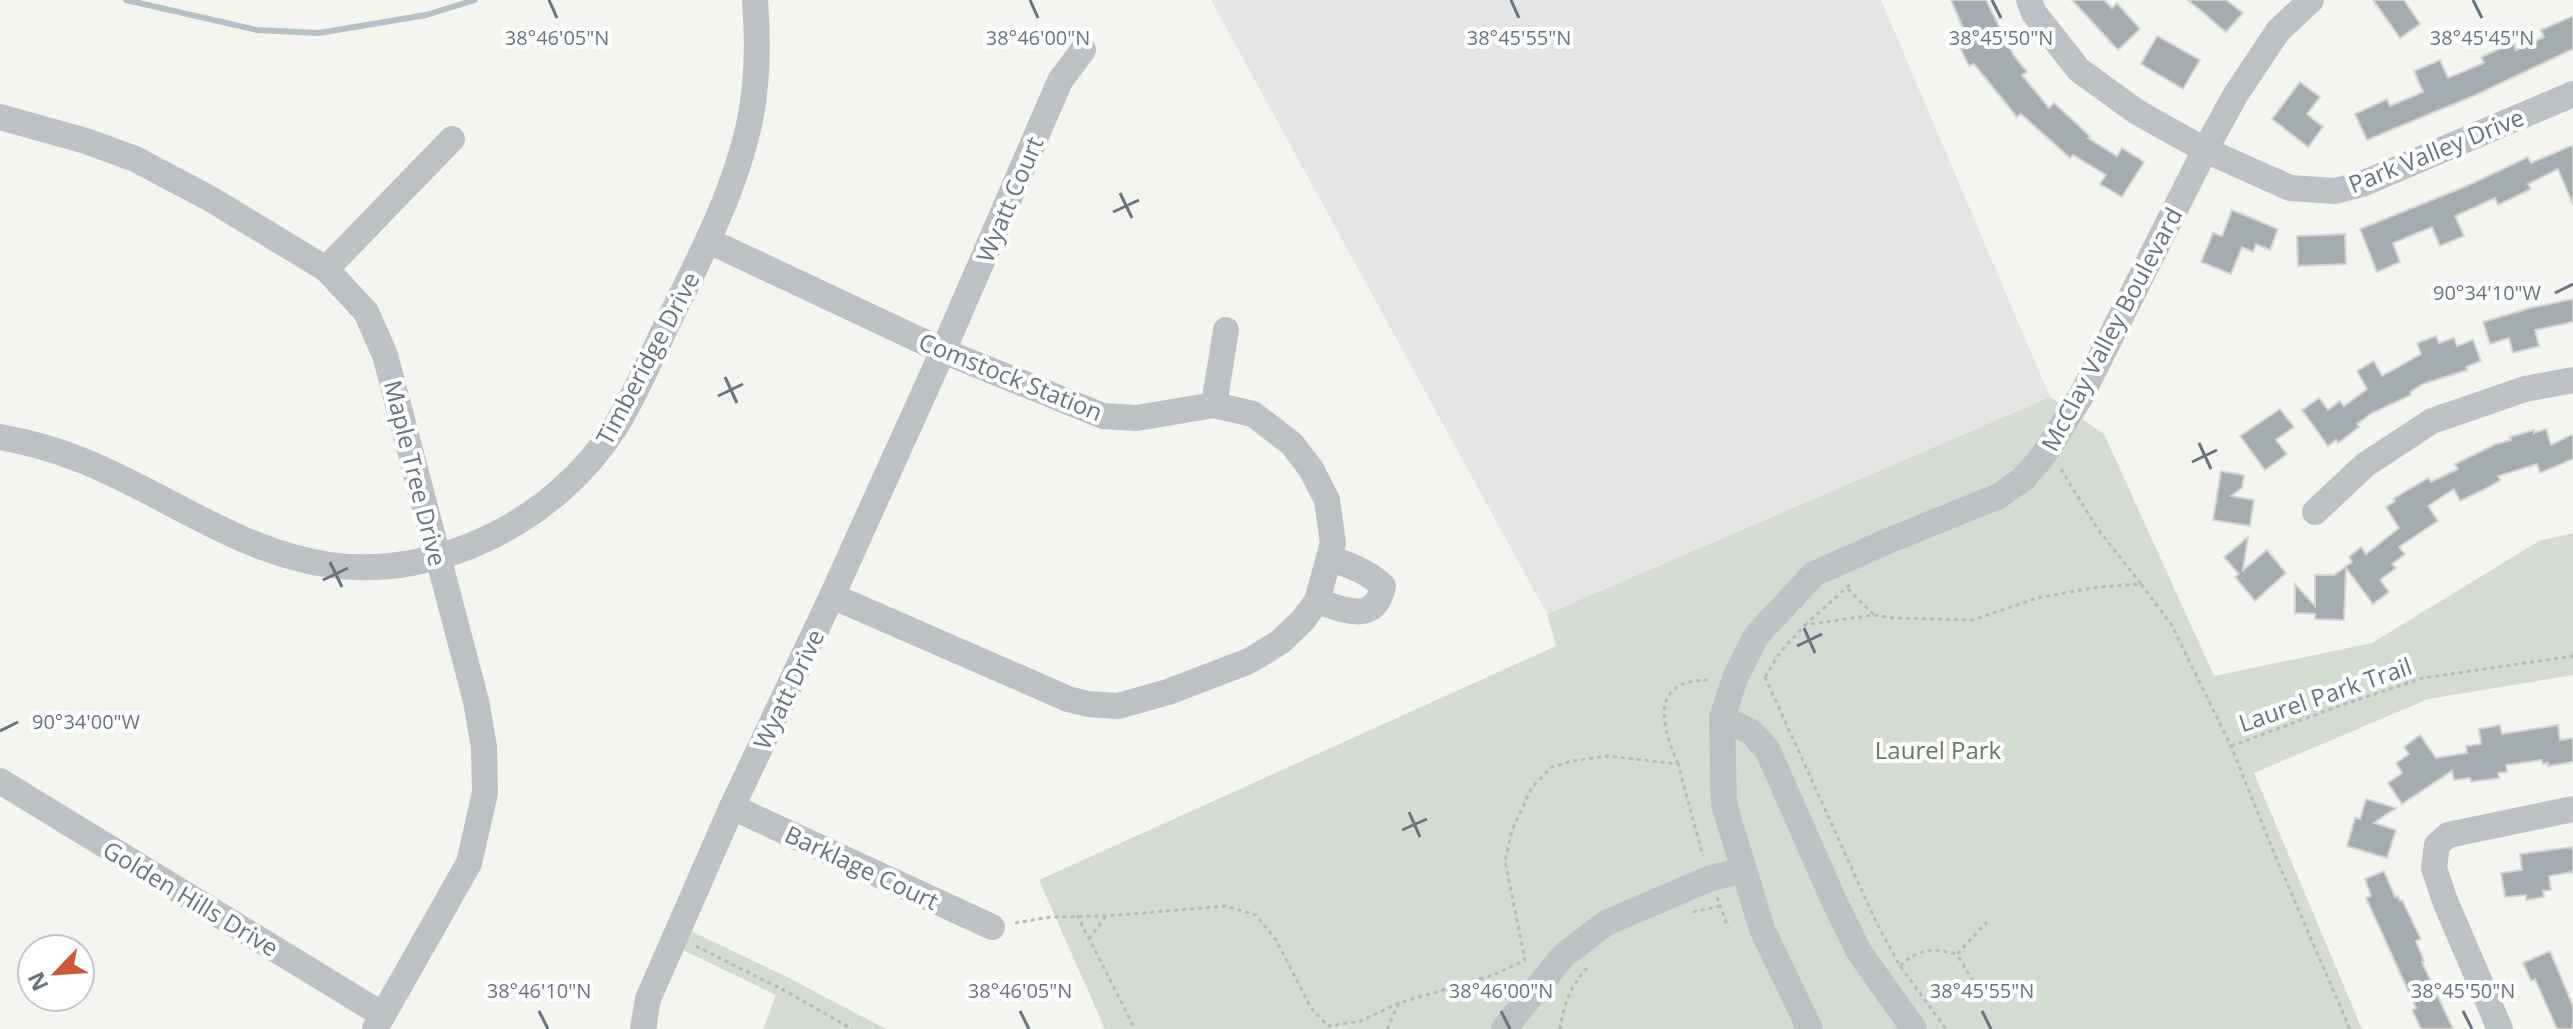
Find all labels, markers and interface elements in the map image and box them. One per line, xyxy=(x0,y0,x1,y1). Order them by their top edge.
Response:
text: 38°46'05"N xyxy=(505,24,609,51)
text: 38°46'00"N xyxy=(986,24,1090,51)
text: 38°45'55"N xyxy=(1467,24,1571,51)
text: 38°45'50"N xyxy=(1949,24,2053,51)
text: 38°45'45"N xyxy=(2430,24,2534,51)
street label: Park Valley Drive xyxy=(2343,100,2529,200)
street label: Wyatt Court xyxy=(968,131,1050,267)
street label: McClay Valley Boulevard xyxy=(2033,201,2189,457)
street label: Timberidge Drive xyxy=(587,266,707,450)
text: 90°34'10"W xyxy=(2433,279,2542,306)
street label: Comstock Station xyxy=(914,324,1108,428)
street label: Maple Tree Drive xyxy=(377,377,455,569)
street label: Wyatt Drive xyxy=(745,624,831,754)
street label: Laurel Park Trail xyxy=(2234,649,2416,739)
text: 90°34'00"W xyxy=(32,708,141,735)
park label: Laurel Park xyxy=(1875,733,2002,766)
street label: Barklage Court xyxy=(780,817,944,917)
street label: Golden Hills Drive xyxy=(97,833,285,963)
north arrow xyxy=(16,933,96,1013)
text: N xyxy=(20,967,54,996)
text: 38°46'10"N xyxy=(487,977,591,1004)
text: 38°46'05"N xyxy=(968,977,1072,1004)
text: 38°46'00"N xyxy=(1449,977,1553,1004)
text: 38°45'55"N xyxy=(1930,977,2034,1004)
text: 38°45'50"N xyxy=(2411,977,2515,1004)

